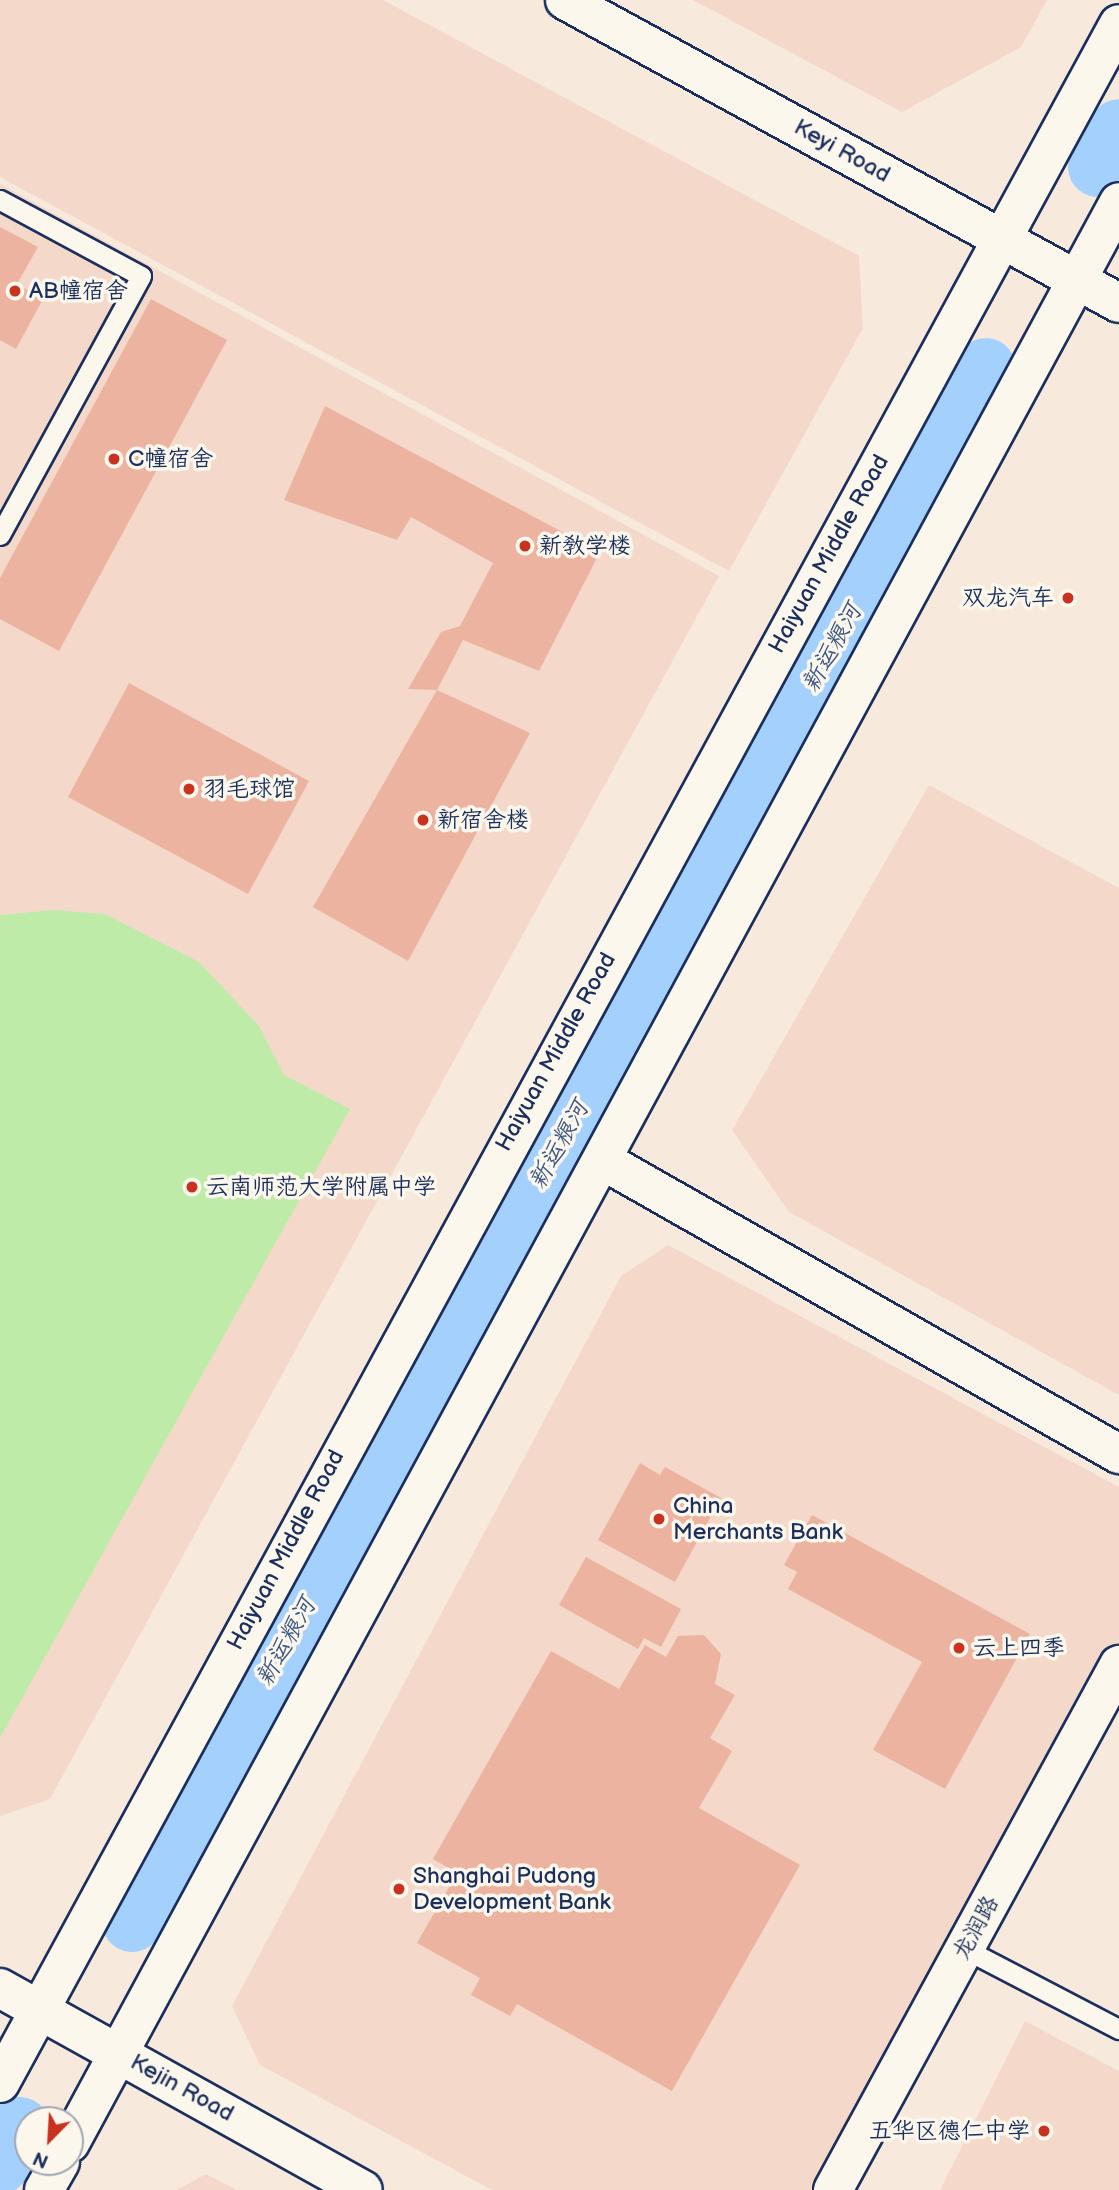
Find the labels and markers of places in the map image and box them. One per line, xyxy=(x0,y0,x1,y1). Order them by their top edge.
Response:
place label: AB幢宿舍 xyxy=(29,277,128,305)
marker: AB幢宿舍 xyxy=(7,283,23,299)
place label: C幢宿舍 xyxy=(128,445,213,473)
marker: C幢宿舍 xyxy=(106,451,122,467)
place label: 新教学楼 xyxy=(539,532,631,560)
marker: 新教学楼 xyxy=(517,538,533,554)
place label: 双龙汽车 xyxy=(962,584,1054,612)
marker: 双龙汽车 xyxy=(1060,590,1076,606)
place label: 羽毛球馆 xyxy=(203,775,295,803)
marker: 羽毛球馆 xyxy=(181,781,197,797)
place label: 新宿舍楼 xyxy=(437,806,529,834)
marker: 新宿舍楼 xyxy=(415,812,431,828)
place label: 云南师范大学附属中学 xyxy=(206,1173,436,1201)
marker: 云南师范大学附属中学 xyxy=(184,1179,200,1195)
place label: China Merchants Bank xyxy=(673,1492,843,1546)
marker: China Merchants Bank xyxy=(651,1511,667,1527)
place label: 云上四季 xyxy=(973,1634,1065,1662)
marker: 云上四季 xyxy=(951,1640,967,1656)
place label: Shanghai Pudong Development Bank xyxy=(413,1862,611,1916)
marker: Shanghai Pudong Development Bank xyxy=(391,1881,407,1897)
place label: 五华区德仁中学 xyxy=(869,2117,1030,2145)
marker: 五华区德仁中学 xyxy=(1036,2123,1052,2139)

